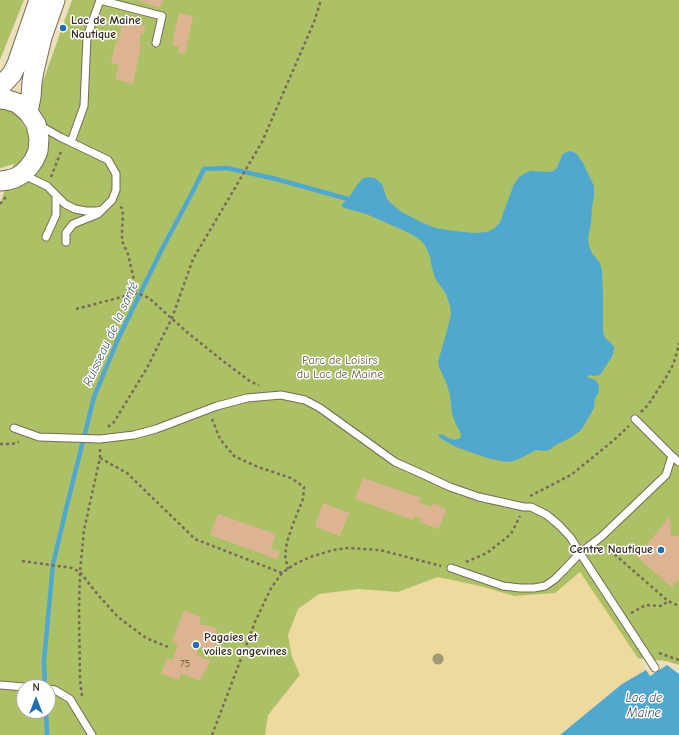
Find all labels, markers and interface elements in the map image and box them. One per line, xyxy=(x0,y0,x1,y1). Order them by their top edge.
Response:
place label: Lac de Maine Nautique xyxy=(71,14,141,42)
marker: Lac de Maine Nautique xyxy=(58,23,68,33)
water label: Ruisseau de la santé xyxy=(80,279,142,389)
park label: Parc de Loisirs du Lac de Maine xyxy=(297,354,383,382)
place label: Centre Nautique xyxy=(570,543,653,557)
marker: Centre Nautique xyxy=(656,545,666,555)
place label: Pagaies et voiles angevines xyxy=(204,631,287,659)
marker: Pagaies et voiles angevines xyxy=(191,640,201,650)
house number: 75 xyxy=(180,658,190,670)
north arrow xyxy=(16,679,56,719)
text: N xyxy=(32,681,40,694)
water label: Lac de Maine xyxy=(625,690,663,721)

